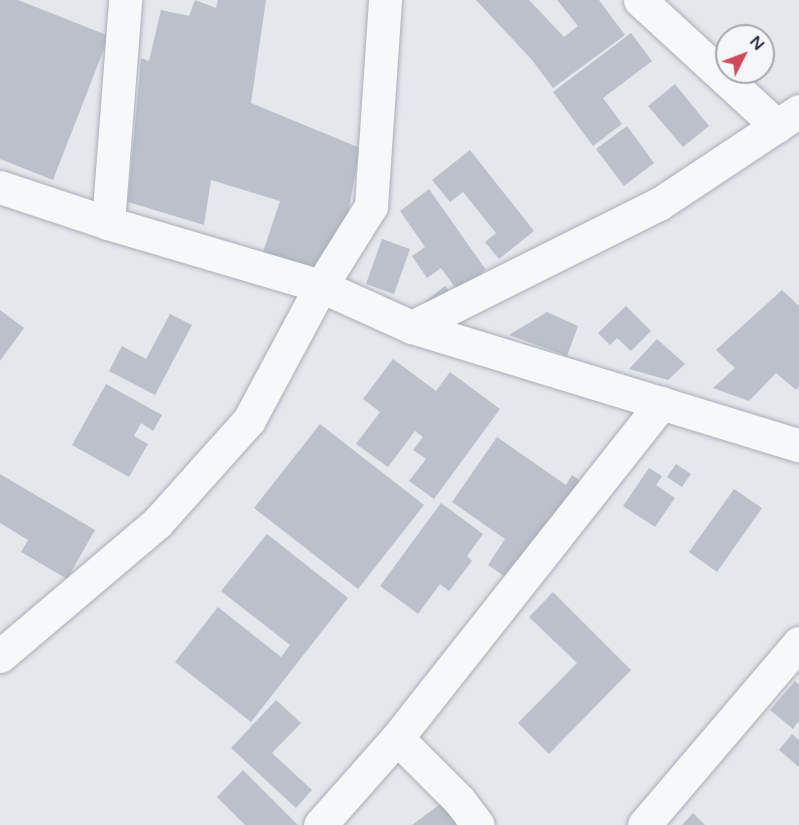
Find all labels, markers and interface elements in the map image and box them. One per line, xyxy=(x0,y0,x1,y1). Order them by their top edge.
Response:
north arrow xyxy=(715,24,775,84)
text: N xyxy=(745,32,769,55)

